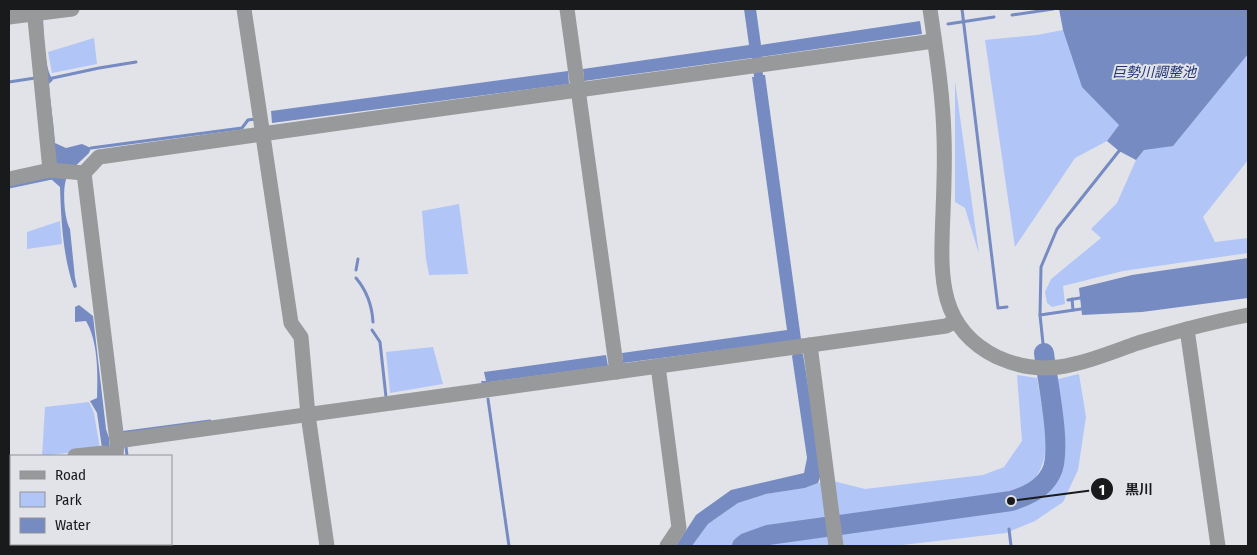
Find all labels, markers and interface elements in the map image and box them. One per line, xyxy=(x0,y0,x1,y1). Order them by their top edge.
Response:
water label: 巨勢川調整池 xyxy=(1112,64,1198,81)
legend xyxy=(10,455,172,545)
text: Road xyxy=(55,466,86,484)
callout: 黒川 xyxy=(1090,475,1163,504)
text: 1 xyxy=(1099,481,1105,499)
text: 黒川 xyxy=(1125,481,1153,498)
text: Park xyxy=(55,491,82,509)
text: Water xyxy=(55,516,91,534)

